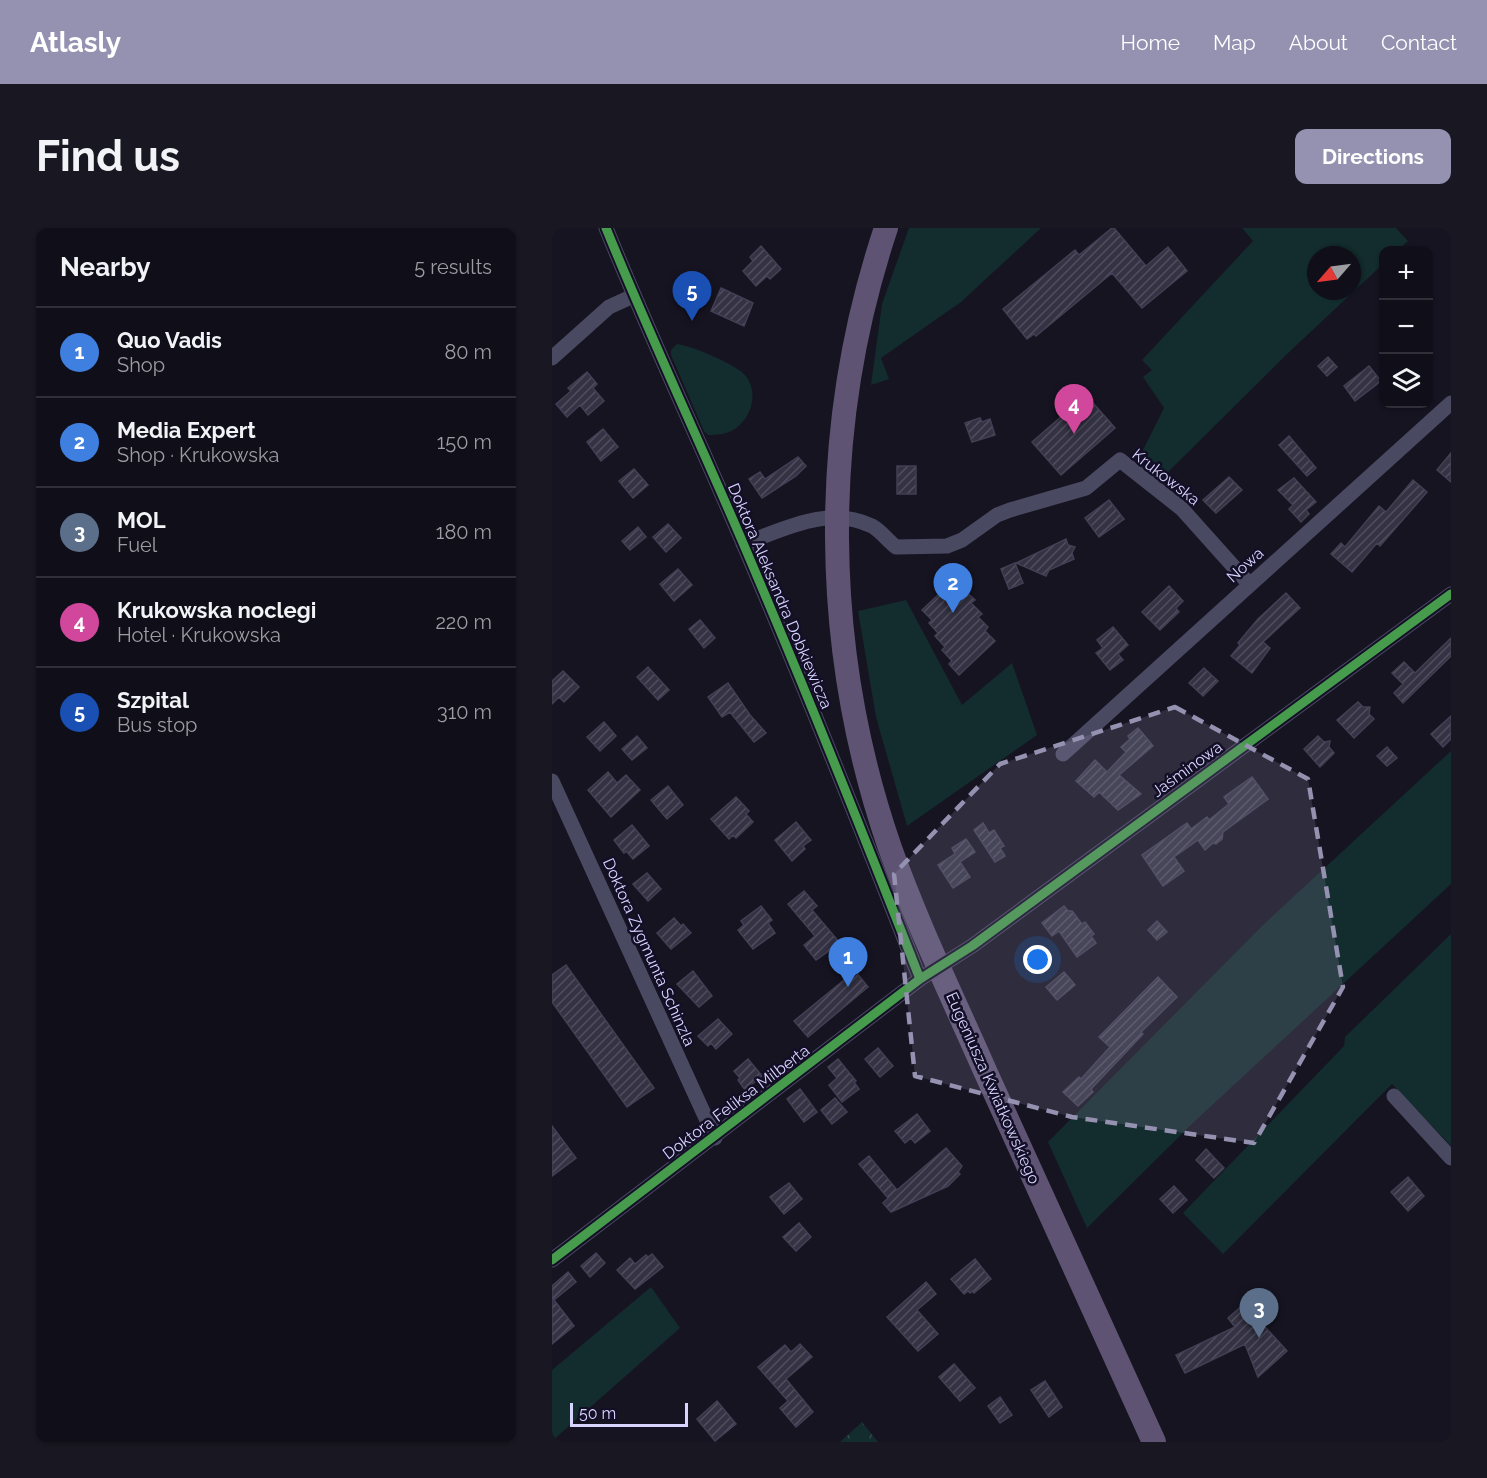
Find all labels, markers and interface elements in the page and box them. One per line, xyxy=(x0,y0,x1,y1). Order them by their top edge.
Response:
text: Atlasly xyxy=(30,26,121,59)
text: Home xyxy=(1121,30,1180,55)
text: Map xyxy=(1213,30,1256,55)
text: About xyxy=(1289,30,1348,55)
text: Contact xyxy=(1381,30,1457,55)
button: Directions xyxy=(1295,129,1451,184)
text: Find us xyxy=(36,132,180,181)
north arrow xyxy=(1307,246,1361,300)
map controls xyxy=(1379,246,1433,408)
button: + xyxy=(1379,246,1433,300)
text: Nearby xyxy=(60,252,150,282)
text: 5 results xyxy=(414,255,492,279)
pin: 5 xyxy=(672,272,712,321)
button: − xyxy=(1379,300,1433,354)
text: Quo Vadis xyxy=(117,327,222,353)
text: 1 xyxy=(75,340,84,364)
text: 80 m xyxy=(444,340,492,364)
text: Shop xyxy=(117,353,165,377)
button: layers xyxy=(1379,354,1433,408)
pin: 4 xyxy=(1054,384,1094,434)
text: Media Expert xyxy=(117,417,256,443)
text: 2 xyxy=(74,430,85,454)
text: 150 m xyxy=(437,430,492,454)
text: Shop · Krukowska xyxy=(117,443,280,467)
street label: Krukowska xyxy=(1128,445,1204,509)
street label: Doktora Aleksandra Dobkiewicza xyxy=(724,480,836,712)
text: MOL xyxy=(117,507,166,533)
text: 3 xyxy=(74,520,85,544)
text: 180 m xyxy=(436,520,492,544)
text: Fuel xyxy=(117,533,157,557)
street label: Nowa xyxy=(1223,544,1267,586)
pin: 2 xyxy=(934,564,972,613)
text: Krukowska noclegi xyxy=(117,597,316,623)
text: 4 xyxy=(74,610,85,634)
text: 220 m xyxy=(435,610,492,634)
text: Hotel · Krukowska xyxy=(117,623,281,647)
text: Szpital xyxy=(117,687,189,713)
text: 5 xyxy=(74,700,85,724)
text: 310 m xyxy=(437,700,492,724)
text: Bus stop xyxy=(117,713,197,737)
street label: Jaśminowa xyxy=(1148,737,1226,801)
street label: Doktora Zygmunta Schinzla xyxy=(599,855,699,1049)
pin: 1 xyxy=(828,938,868,987)
your location xyxy=(1023,945,1052,974)
street label: Eugeniusza Kwiatkowskiego xyxy=(942,989,1044,1187)
street label: Doktora Feliksa Milberta xyxy=(659,1041,813,1163)
pin: 3 xyxy=(1240,1288,1278,1338)
scale bar xyxy=(570,1400,688,1428)
text: 50 m xyxy=(579,1404,616,1423)

